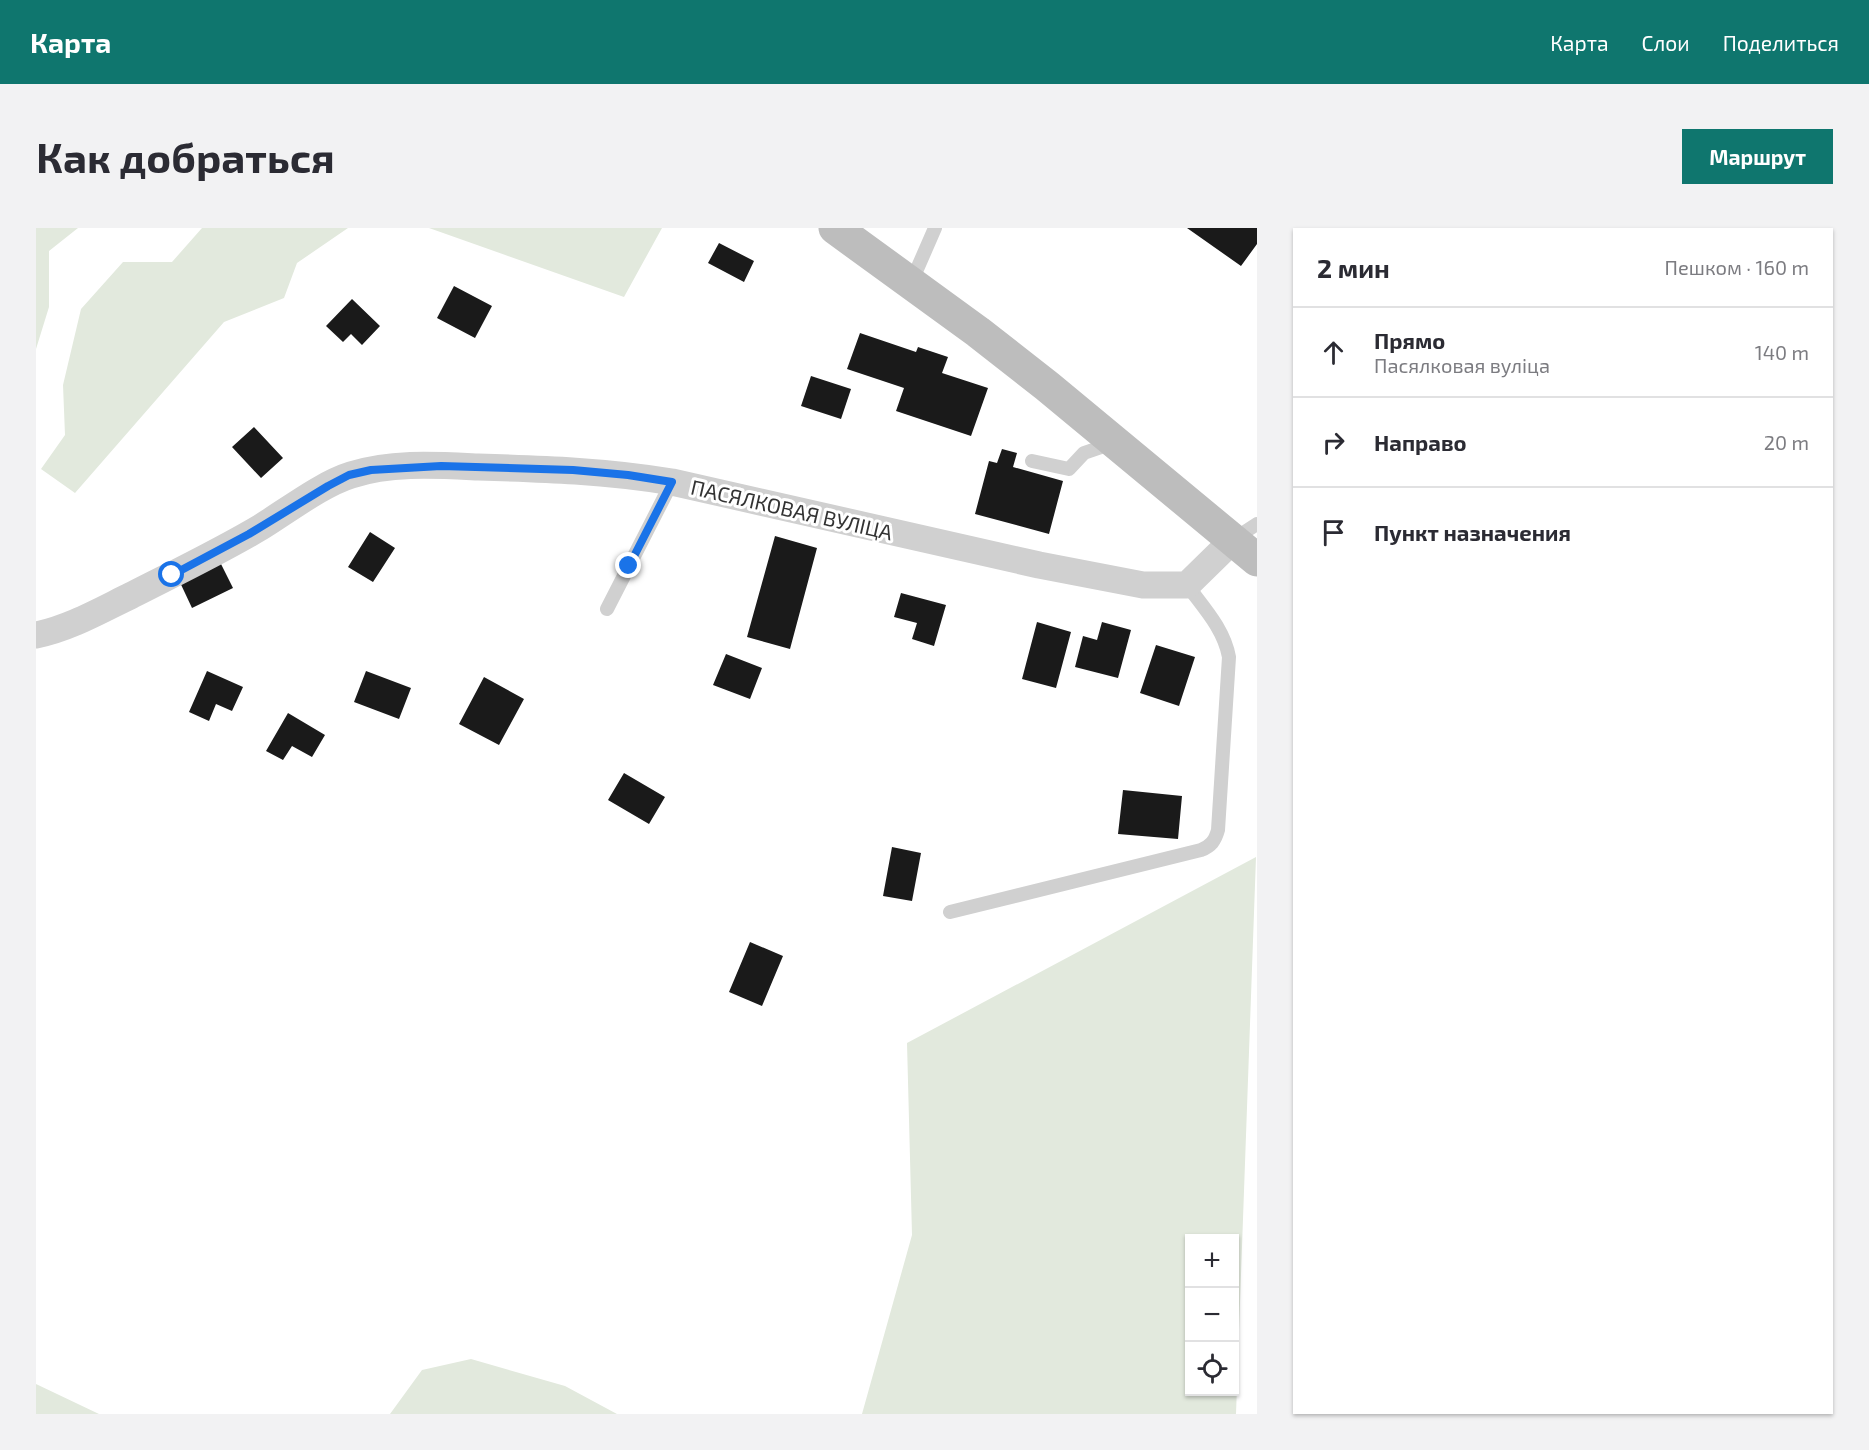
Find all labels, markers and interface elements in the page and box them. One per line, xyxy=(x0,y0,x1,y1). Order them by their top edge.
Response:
text: Карта xyxy=(30,25,111,59)
text: Карта xyxy=(1550,30,1609,55)
text: Слои xyxy=(1642,30,1690,55)
text: Поделиться xyxy=(1723,30,1839,55)
button: Маршрут xyxy=(1682,129,1833,184)
text: Как добраться xyxy=(36,131,335,181)
text: 2 мин xyxy=(1317,252,1390,283)
text: Пешком · 160 m xyxy=(1665,255,1809,279)
text: Прямо xyxy=(1374,327,1445,353)
icon: ahead xyxy=(1317,336,1350,369)
text: 140 m xyxy=(1755,340,1809,364)
text: Пасялковая вуліца xyxy=(1374,353,1550,377)
icon: right xyxy=(1317,426,1350,459)
text: Направо xyxy=(1374,429,1467,455)
text: 20 m xyxy=(1764,430,1809,454)
street label: ПАСЯЛКОВАЯ ВУЛІЦА xyxy=(689,474,895,544)
icon: arrive xyxy=(1317,516,1350,549)
text: Пункт назначения xyxy=(1374,519,1571,545)
route end xyxy=(615,552,641,578)
route start xyxy=(158,561,184,587)
map controls xyxy=(1185,1234,1239,1396)
button: + xyxy=(1185,1234,1239,1288)
button: − xyxy=(1185,1288,1239,1342)
button: locate xyxy=(1185,1342,1239,1396)

